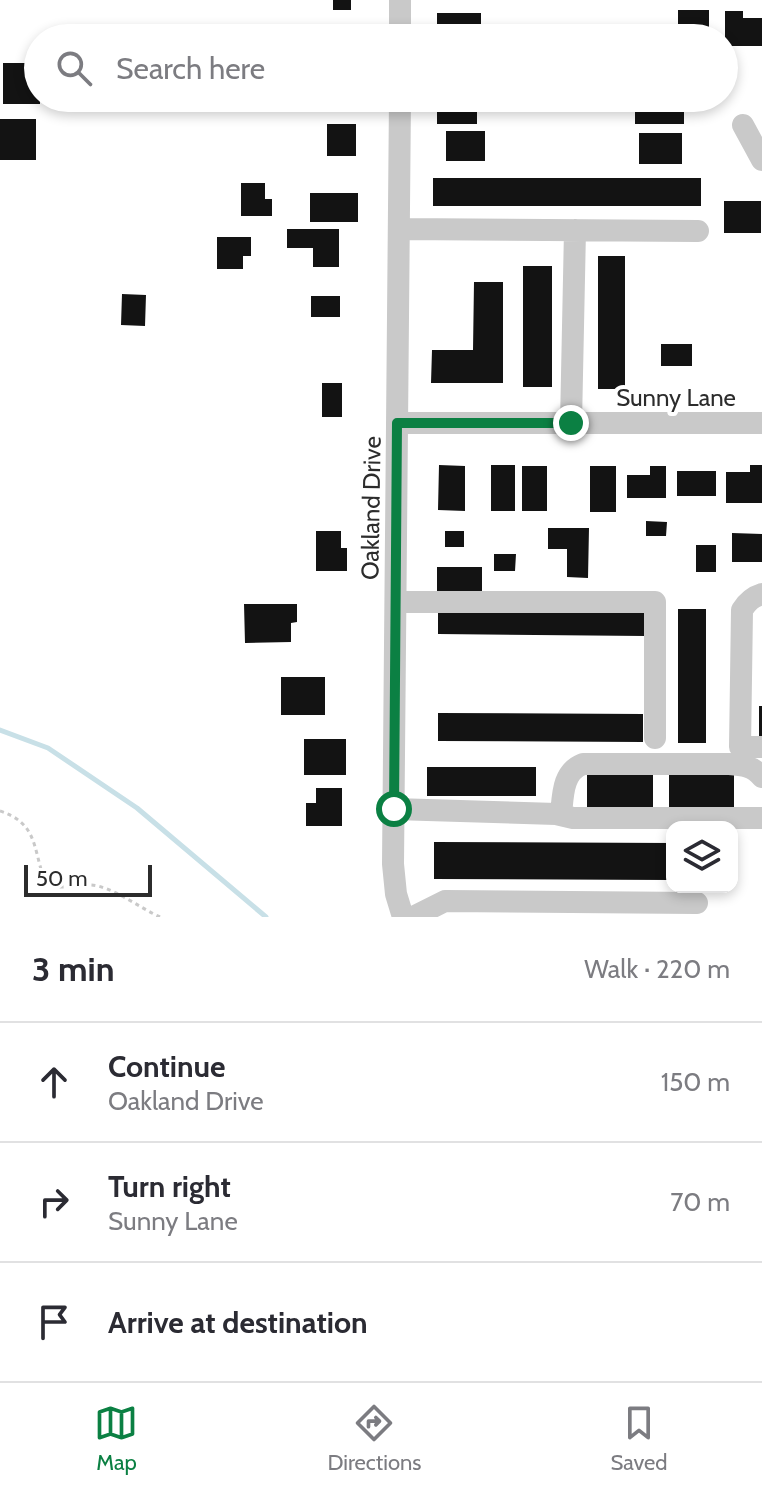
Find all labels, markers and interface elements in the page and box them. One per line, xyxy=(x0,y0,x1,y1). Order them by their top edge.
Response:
search box xyxy=(24,24,738,112)
icon: search xyxy=(52,46,96,90)
text: Search here xyxy=(116,50,265,87)
street label: Sunny Lane xyxy=(616,383,736,412)
route end xyxy=(553,405,589,441)
street label: Oakland Drive xyxy=(355,436,387,580)
route start xyxy=(376,791,412,827)
map controls xyxy=(666,821,738,893)
button: layers xyxy=(666,821,738,893)
scale bar xyxy=(24,861,152,897)
text: 50 m xyxy=(36,865,88,892)
text: 3 min xyxy=(32,948,114,990)
text: Walk · 220 m xyxy=(584,953,730,985)
text: Continue xyxy=(108,1048,225,1085)
icon: ahead xyxy=(32,1060,76,1104)
text: 150 m xyxy=(661,1066,730,1098)
text: Oakland Drive xyxy=(108,1085,264,1117)
text: Turn right xyxy=(108,1168,231,1205)
icon: right xyxy=(32,1180,76,1224)
text: 70 m xyxy=(670,1186,730,1218)
text: Sunny Lane xyxy=(108,1205,238,1237)
icon: arrive xyxy=(32,1300,76,1344)
text: Arrive at destination xyxy=(108,1304,368,1341)
tab: Map xyxy=(94,1401,138,1476)
tab: Directions xyxy=(327,1401,421,1476)
tab: Saved xyxy=(610,1401,668,1476)

